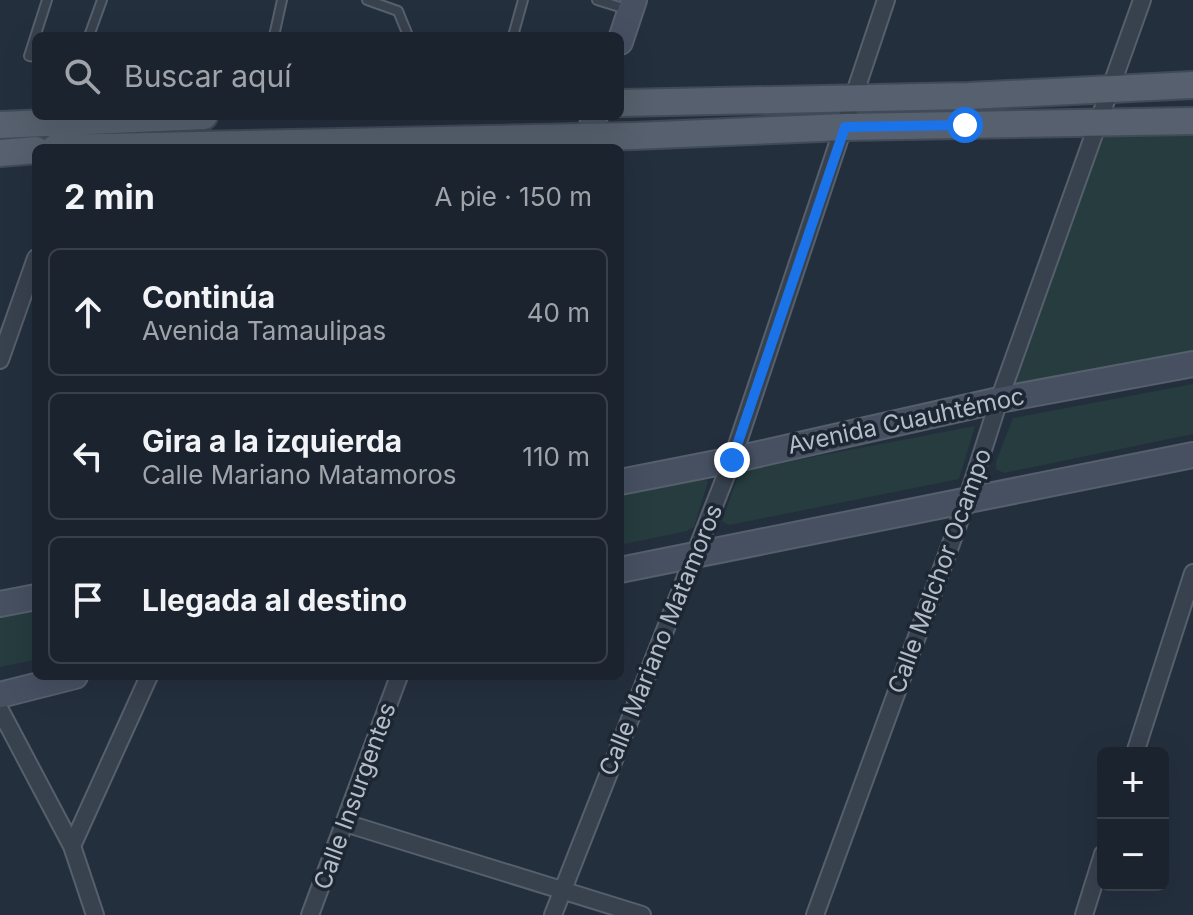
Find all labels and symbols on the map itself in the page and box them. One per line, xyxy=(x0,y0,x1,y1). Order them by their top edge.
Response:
route start xyxy=(947,107,983,143)
street label: Avenida Cuauhtémoc xyxy=(785,381,1027,460)
route end xyxy=(714,442,750,478)
street label: Calle Melchor Ocampo xyxy=(882,444,997,697)
street label: Calle Mariano Matamoros xyxy=(593,500,728,780)
street label: Calle Insurgentes xyxy=(307,698,402,893)

